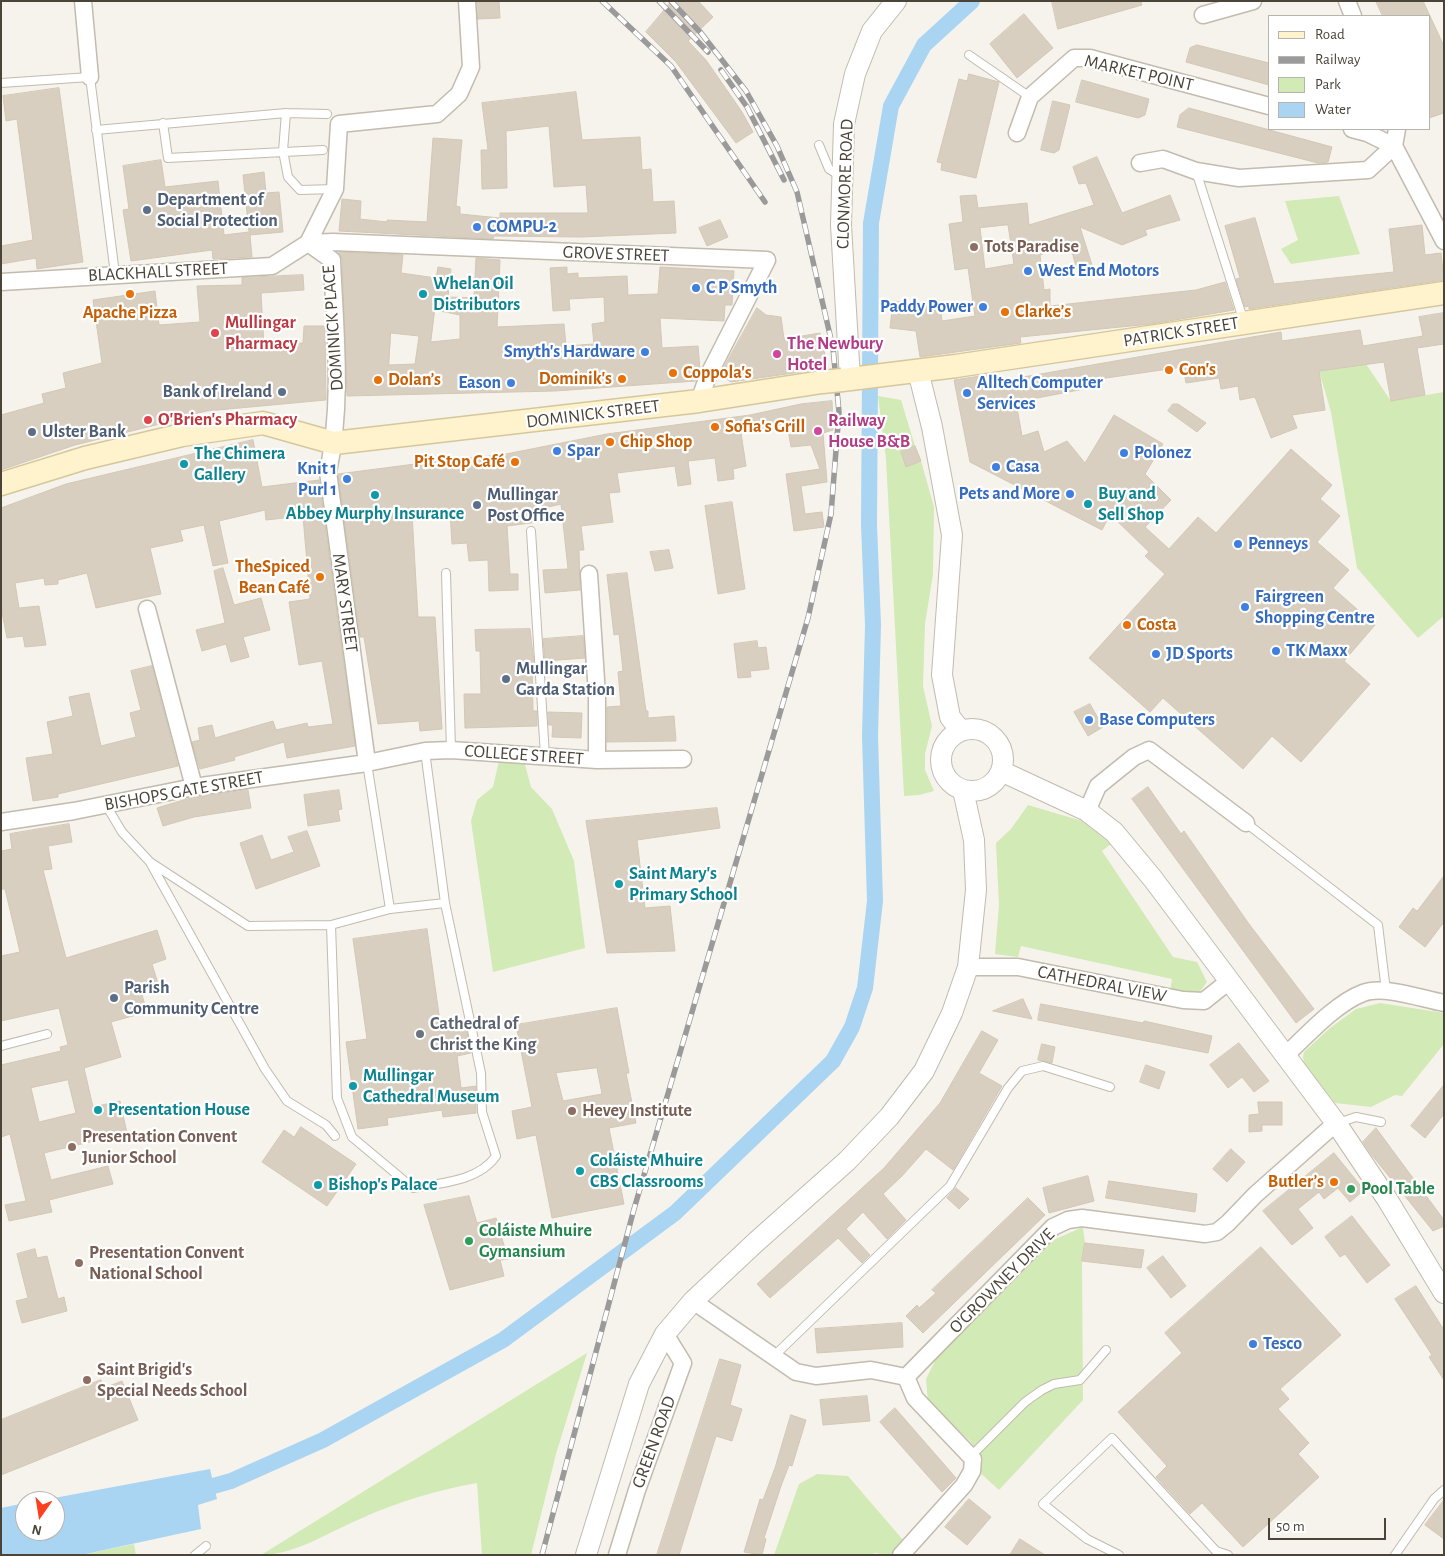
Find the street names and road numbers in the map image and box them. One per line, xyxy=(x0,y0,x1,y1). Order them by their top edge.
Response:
street label: MARKET POINT xyxy=(1082,50,1196,96)
street label: CLONMORE ROAD xyxy=(832,119,858,249)
street label: GROVE STREET xyxy=(562,241,670,267)
street label: BLACKHALL STREET xyxy=(87,258,229,286)
street label: DOMINICK PLACE xyxy=(318,264,348,392)
street label: PATRICK STREET xyxy=(1122,312,1240,352)
street label: DOMINICK STREET xyxy=(525,395,661,433)
street label: MARY STREET xyxy=(327,552,363,654)
street label: COLLEGE STREET xyxy=(464,740,584,770)
street label: BISHOPS GATE STREET xyxy=(103,766,265,816)
street label: CATHEDRAL VIEW xyxy=(1036,961,1168,1007)
street label: O'GROWNEY DRIVE xyxy=(945,1224,1059,1338)
street label: GREEN ROAD xyxy=(627,1393,681,1491)

